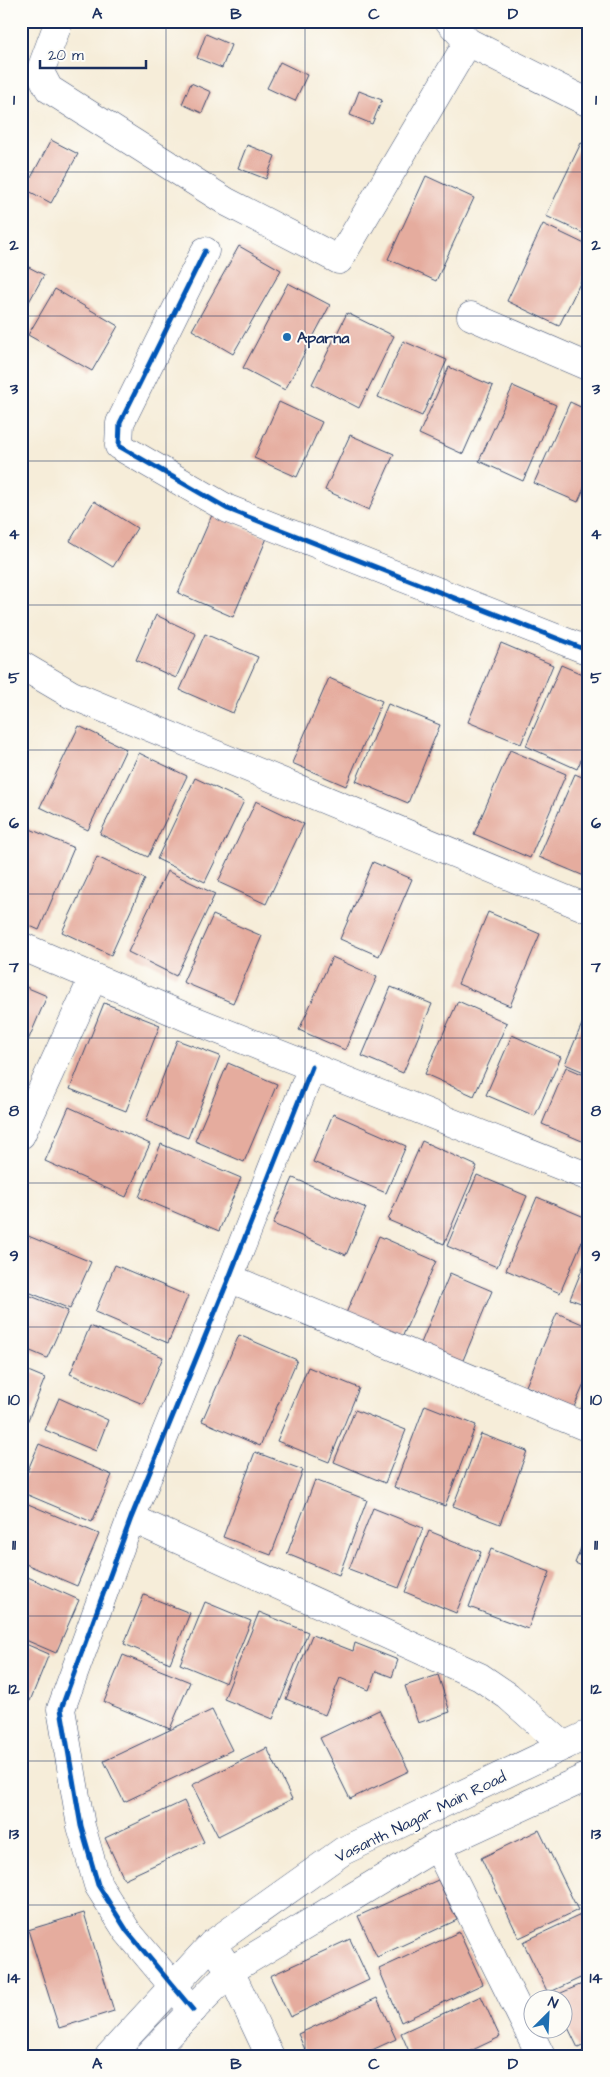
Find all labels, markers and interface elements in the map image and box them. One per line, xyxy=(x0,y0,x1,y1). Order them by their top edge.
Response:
text: A xyxy=(92,3,103,25)
text: B xyxy=(230,3,242,25)
text: C xyxy=(368,3,380,25)
text: D xyxy=(508,3,519,25)
scale bar xyxy=(40,38,146,70)
text: 20 m xyxy=(48,45,84,66)
text: 1 xyxy=(13,89,16,111)
text: 1 xyxy=(595,89,598,111)
text: 2 xyxy=(8,234,19,256)
text: 2 xyxy=(590,234,601,256)
place label: Aparna xyxy=(297,327,350,349)
marker: Aparna xyxy=(281,331,293,343)
text: 3 xyxy=(9,378,19,400)
text: 3 xyxy=(591,378,601,400)
text: 4 xyxy=(9,523,20,545)
text: 4 xyxy=(591,523,602,545)
text: 5 xyxy=(8,667,20,689)
text: 5 xyxy=(590,667,602,689)
text: 6 xyxy=(9,812,19,834)
text: 6 xyxy=(591,812,601,834)
text: 7 xyxy=(8,956,19,978)
text: 7 xyxy=(590,956,601,978)
text: 8 xyxy=(9,1100,20,1122)
text: 8 xyxy=(591,1100,602,1122)
text: 9 xyxy=(9,1245,19,1267)
text: 9 xyxy=(591,1245,601,1267)
text: 10 xyxy=(8,1389,20,1411)
text: 10 xyxy=(590,1389,602,1411)
text: 11 xyxy=(12,1534,17,1556)
text: 11 xyxy=(594,1534,599,1556)
text: 12 xyxy=(8,1678,20,1700)
text: 12 xyxy=(590,1678,602,1700)
street label: Vasanth Nagar Main Road xyxy=(331,1766,510,1869)
text: 13 xyxy=(9,1823,20,1845)
text: 13 xyxy=(591,1823,602,1845)
text: 14 xyxy=(8,1967,21,1989)
text: 14 xyxy=(590,1967,603,1989)
north arrow xyxy=(522,1990,572,2040)
text: N xyxy=(545,1992,561,2014)
text: A xyxy=(92,2053,103,2075)
text: B xyxy=(230,2053,242,2075)
text: C xyxy=(368,2053,380,2075)
text: D xyxy=(508,2053,519,2075)

